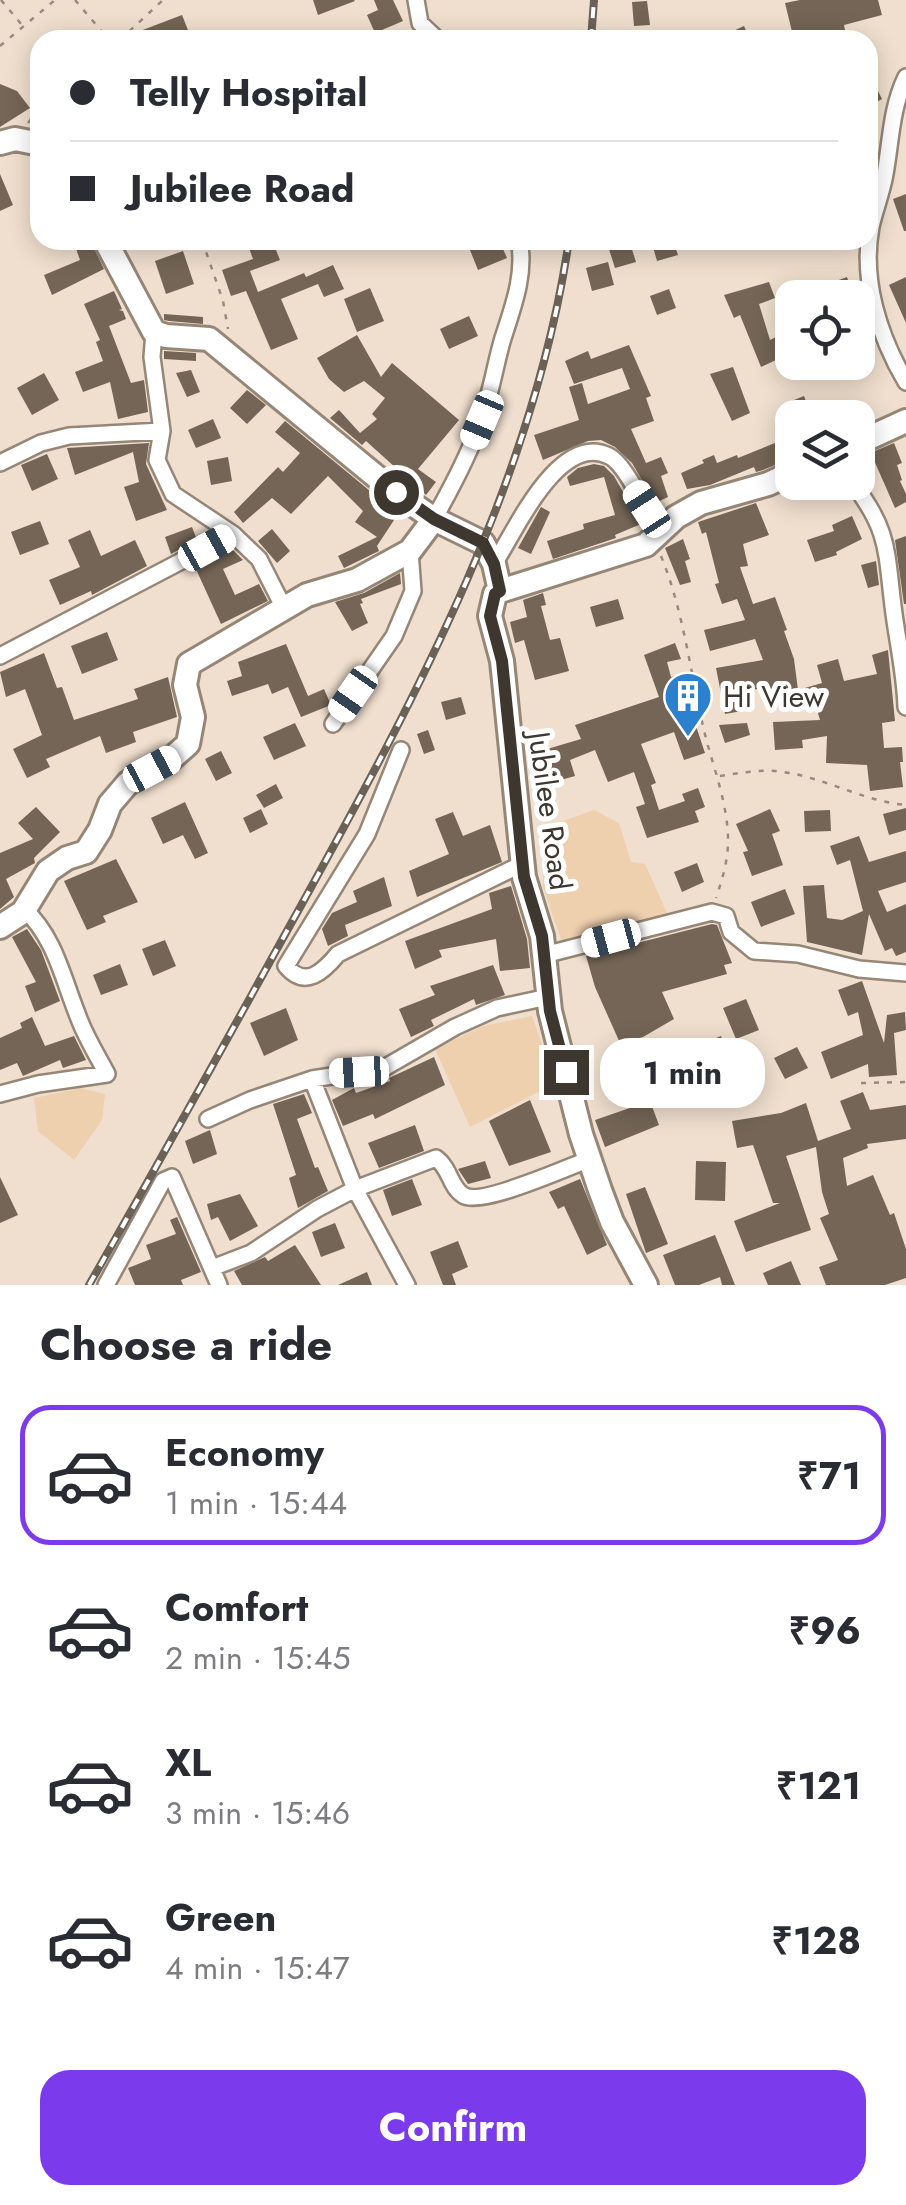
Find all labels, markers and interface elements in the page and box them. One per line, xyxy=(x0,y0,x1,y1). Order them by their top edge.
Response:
text: Telly Hospital xyxy=(130,65,367,120)
text: Jubilee Road xyxy=(130,161,354,216)
map controls xyxy=(775,280,875,500)
button: locate xyxy=(775,280,875,380)
car xyxy=(456,387,508,453)
button: layers xyxy=(775,400,875,500)
route start xyxy=(374,470,419,515)
car xyxy=(618,476,676,542)
car xyxy=(173,520,241,576)
car xyxy=(324,661,382,727)
building icon: Hi View xyxy=(662,670,714,738)
place label: Hi View xyxy=(723,675,825,718)
street label: Jubilee Road xyxy=(517,725,582,893)
car xyxy=(118,742,186,796)
car xyxy=(578,916,644,960)
callout: 1 min xyxy=(601,1037,766,1107)
route end xyxy=(544,1050,589,1095)
text: 1 min xyxy=(643,1050,722,1096)
car xyxy=(328,1055,390,1089)
text: Choose a ride xyxy=(40,1312,332,1377)
text: Economy xyxy=(165,1425,324,1480)
icon: car xyxy=(45,1430,135,1520)
text: ₹71 xyxy=(797,1448,861,1503)
text: 1 min · 15:44 xyxy=(165,1480,347,1526)
text: Comfort xyxy=(165,1580,308,1635)
icon: car xyxy=(45,1585,135,1675)
text: ₹96 xyxy=(788,1603,861,1658)
text: 2 min · 15:45 xyxy=(165,1635,350,1681)
text: XL xyxy=(165,1735,211,1790)
icon: car xyxy=(45,1740,135,1830)
text: ₹121 xyxy=(776,1758,861,1813)
text: 3 min · 15:46 xyxy=(165,1790,350,1836)
text: Green xyxy=(165,1890,276,1945)
icon: car xyxy=(45,1895,135,1985)
text: ₹128 xyxy=(771,1913,861,1968)
text: 4 min · 15:47 xyxy=(165,1945,350,1991)
button: Confirm xyxy=(40,2070,866,2185)

